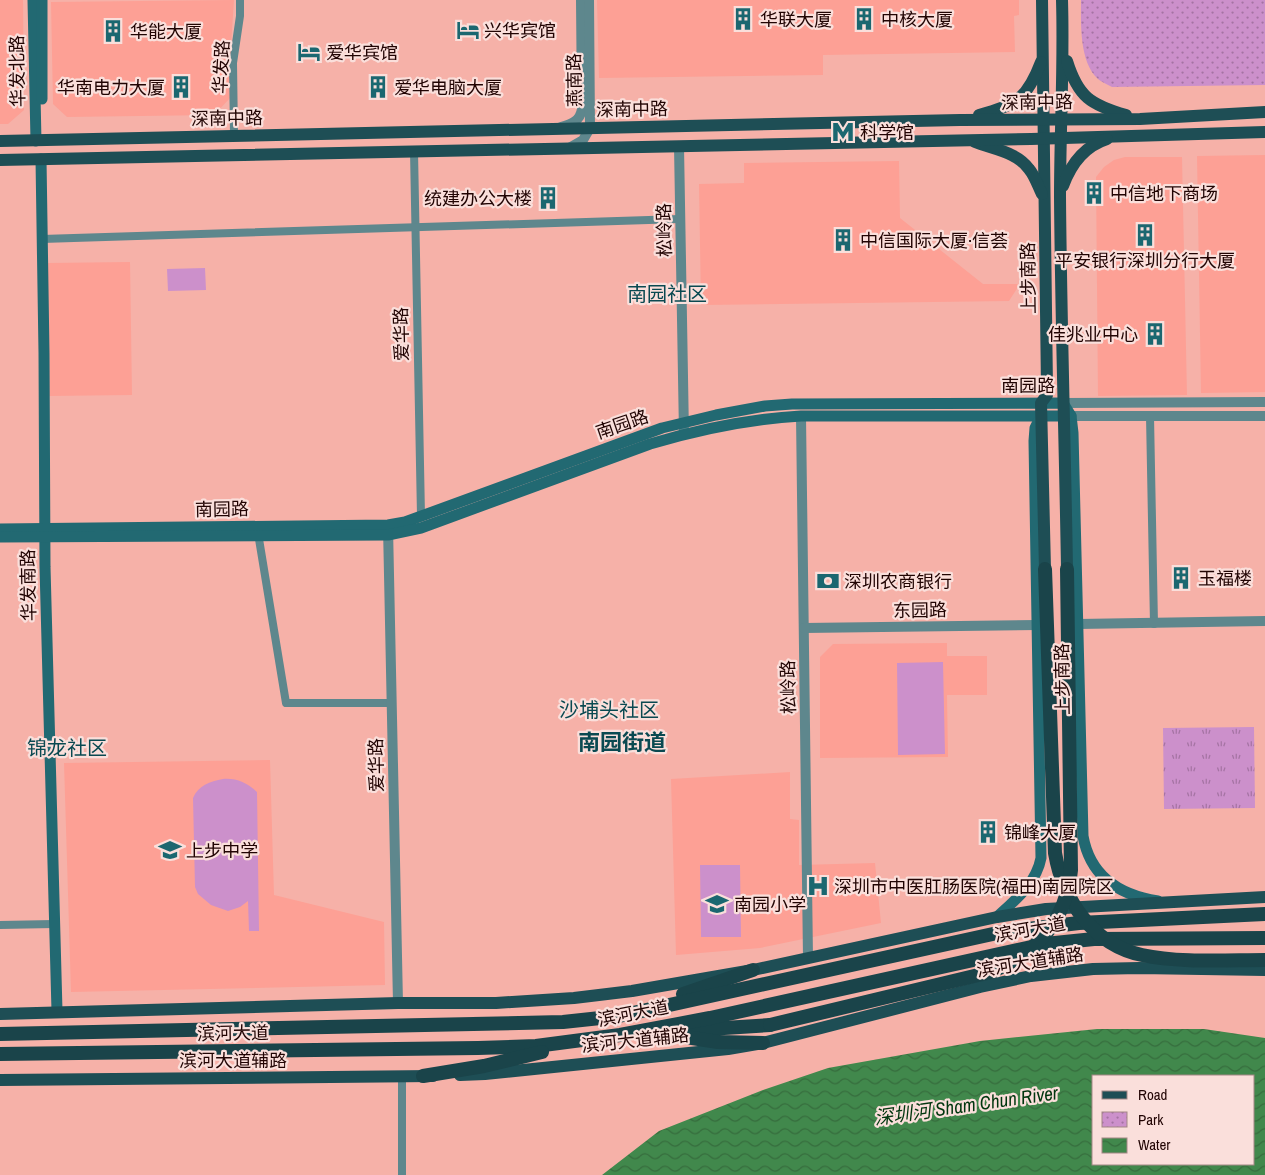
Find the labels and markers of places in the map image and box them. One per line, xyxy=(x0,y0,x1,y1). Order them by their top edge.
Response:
building icon: 华联大厦 xyxy=(730,6,756,32)
building icon: 中核大厦 xyxy=(851,6,877,32)
place label: 华联大厦 xyxy=(760,7,832,32)
place label: 中核大厦 xyxy=(881,7,953,32)
hotel icon: 兴华宾馆 xyxy=(455,17,481,43)
building icon: 华能大厦 xyxy=(100,18,126,44)
place label: 兴华宾馆 xyxy=(484,18,556,43)
place label: 华能大厦 xyxy=(130,19,202,44)
hotel icon: 爱华宾馆 xyxy=(296,39,322,65)
place label: 爱华宾馆 xyxy=(326,40,398,65)
building icon: 华南电力大厦 xyxy=(168,74,194,100)
building icon: 爱华电脑大厦 xyxy=(365,74,391,100)
place label: 华南电力大厦 xyxy=(57,75,165,100)
place label: 爱华电脑大厦 xyxy=(394,75,502,100)
metro station icon: 科学馆 xyxy=(830,119,856,145)
place label: 科学馆 xyxy=(860,120,914,145)
building icon: 中信地下商场 xyxy=(1081,180,1107,206)
place label: 中信地下商场 xyxy=(1110,181,1218,206)
building icon: 统建办公大楼 xyxy=(535,185,561,211)
place label: 统建办公大楼 xyxy=(424,186,532,211)
building icon: 平安银行深圳分行大厦 xyxy=(1132,222,1158,248)
building icon: 中信国际大厦·信荟 xyxy=(830,227,856,253)
place label: 中信国际大厦·信荟 xyxy=(860,228,1008,253)
place label: 平安银行深圳分行大厦 xyxy=(1055,248,1235,273)
building icon: 佳兆业中心 xyxy=(1142,321,1168,347)
place label: 佳兆业中心 xyxy=(1048,322,1138,347)
building icon: 玉福楼 xyxy=(1168,565,1194,591)
place label: 玉福楼 xyxy=(1198,566,1252,591)
bank icon: 深圳农商银行 xyxy=(815,568,841,594)
place label: 深圳农商银行 xyxy=(844,569,952,594)
building icon: 锦峰大厦 xyxy=(975,819,1001,845)
place label: 锦峰大厦 xyxy=(1004,820,1076,845)
school or university icon: 上步中学 xyxy=(157,837,183,863)
place label: 上步中学 xyxy=(186,838,258,863)
hospital icon: 深圳市中医肛肠医院(福田)南园院区 xyxy=(805,873,831,899)
place label: 深圳市中医肛肠医院(福田)南园院区 xyxy=(834,874,1114,899)
school or university icon: 南园小学 xyxy=(704,891,730,917)
place label: 南园小学 xyxy=(734,892,806,917)

